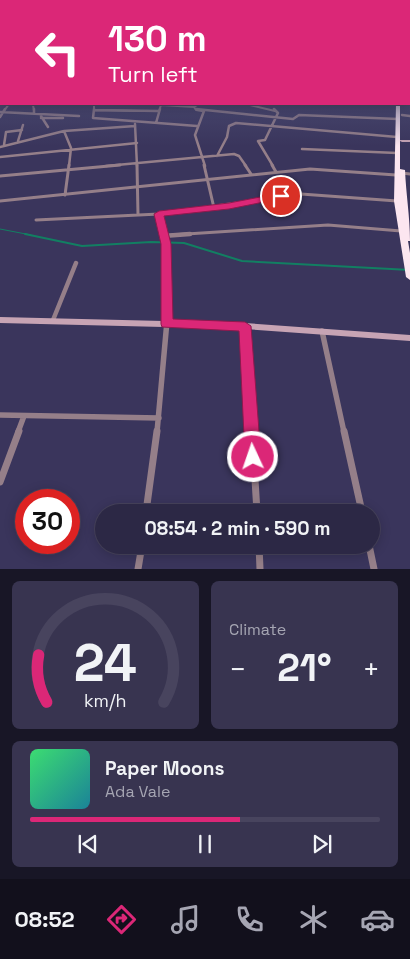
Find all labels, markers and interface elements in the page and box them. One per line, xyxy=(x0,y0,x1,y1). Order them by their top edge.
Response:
text: 130 m xyxy=(108,17,207,61)
icon: left xyxy=(25,20,90,85)
text: Turn left xyxy=(108,60,198,88)
pin xyxy=(260,175,302,217)
icon: arrive xyxy=(267,182,295,210)
position arrow xyxy=(226,430,278,482)
speed limit sign: 30 xyxy=(15,489,80,554)
text: 08:54 · 2 min · 590 m xyxy=(144,516,331,541)
text: Climate xyxy=(229,619,286,640)
text: 24 xyxy=(74,630,137,696)
text: 21° xyxy=(277,644,332,692)
text: − xyxy=(229,651,246,687)
text: + xyxy=(363,651,380,687)
text: km/h xyxy=(84,689,127,712)
text: Paper Moons xyxy=(105,756,224,781)
text: Ada Vale xyxy=(105,781,170,802)
icon: previous xyxy=(74,830,102,858)
icon: pause xyxy=(191,830,219,858)
icon: next xyxy=(308,830,336,858)
icon: directions xyxy=(104,902,139,937)
icon: music xyxy=(168,902,203,937)
icon: phone xyxy=(232,902,267,937)
icon: climate xyxy=(296,902,331,937)
icon: car xyxy=(360,902,395,937)
text: 08:52 xyxy=(15,905,75,933)

